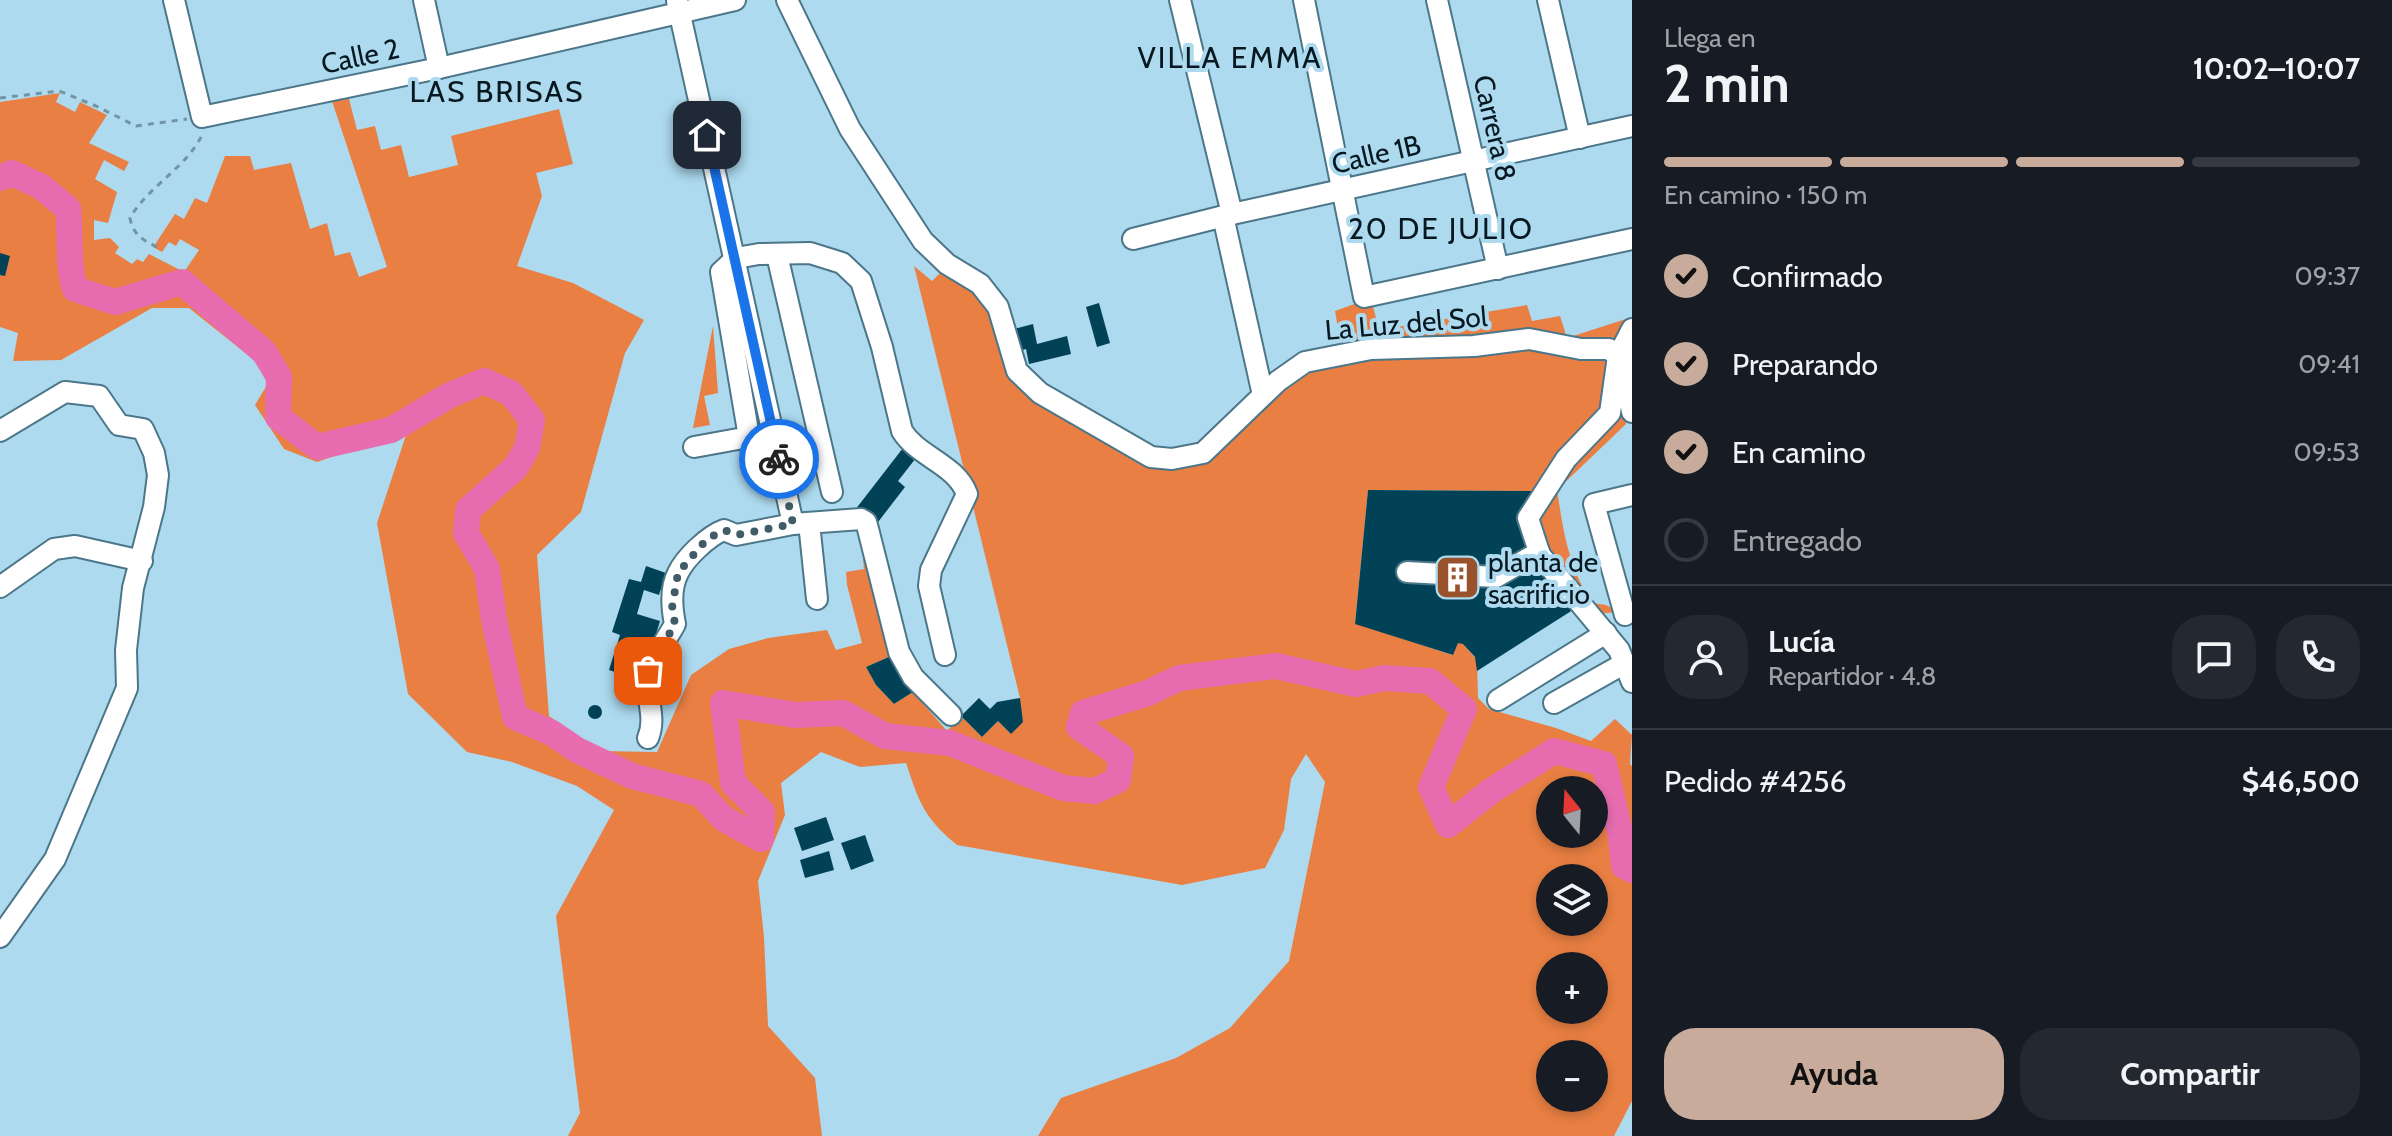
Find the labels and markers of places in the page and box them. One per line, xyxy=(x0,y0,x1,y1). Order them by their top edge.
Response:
pin xyxy=(673,101,741,169)
place label: planta de sacrificio xyxy=(1488,545,1598,611)
building icon: planta de sacrificio xyxy=(1433,554,1481,602)
pin xyxy=(614,637,682,705)

